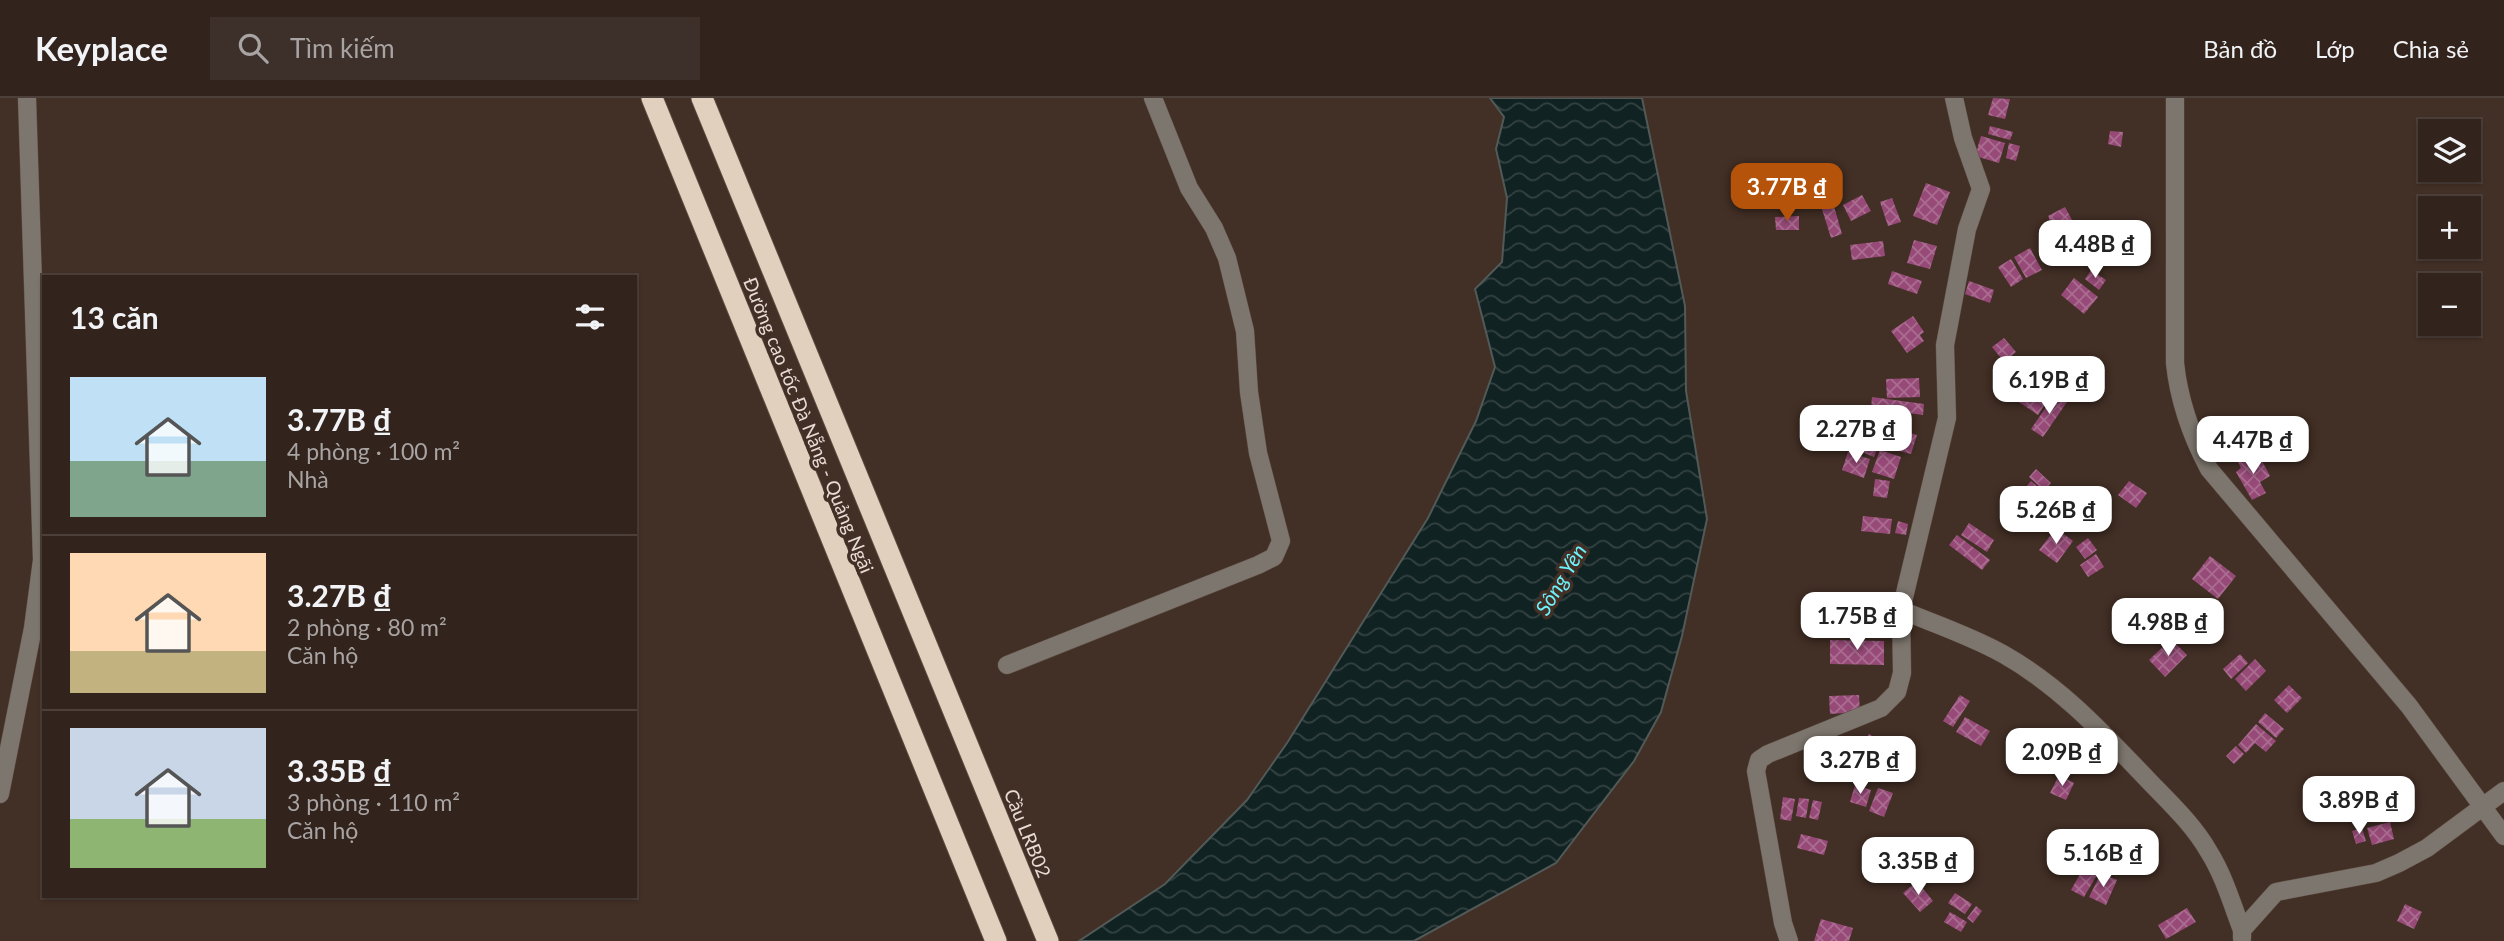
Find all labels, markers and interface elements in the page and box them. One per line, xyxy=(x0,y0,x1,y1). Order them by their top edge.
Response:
search box xyxy=(210,17,700,80)
text: Keyplace xyxy=(35,28,168,68)
icon: search xyxy=(234,29,272,67)
text: Tìm kiếm xyxy=(290,32,395,64)
text: Bản đồ xyxy=(2203,34,2277,63)
text: Lớp xyxy=(2315,34,2355,63)
text: Chia sẻ xyxy=(2393,34,2469,63)
map controls xyxy=(2418,119,2481,336)
button: layers xyxy=(2418,119,2481,182)
pin: 3.77B ₫ xyxy=(1722,164,1852,223)
text: 3.77B ₫ xyxy=(1747,172,1827,200)
button: + xyxy=(2418,196,2481,259)
pin: 4.48B ₫ xyxy=(2030,220,2160,280)
text: 4.48B ₫ xyxy=(2055,229,2135,257)
button: − xyxy=(2418,273,2481,336)
street label: Đường cao tốc Đà Nẵng - Quảng Ngãi xyxy=(739,274,879,576)
icon: filters xyxy=(571,298,609,336)
text: 13 căn xyxy=(70,299,159,335)
pin: 6.19B ₫ xyxy=(1984,356,2114,416)
text: 6.19B ₫ xyxy=(2009,365,2089,393)
text: 3.77B ₫ xyxy=(287,401,392,437)
icon: home xyxy=(126,405,210,489)
pin: 2.27B ₫ xyxy=(1791,406,1921,465)
text: 2.27B ₫ xyxy=(1816,414,1896,442)
pin: 4.47B ₫ xyxy=(2188,416,2318,476)
text: 4.47B ₫ xyxy=(2213,425,2293,453)
text: 4 phòng · 100 m² xyxy=(287,437,460,465)
text: Nhà xyxy=(287,465,329,493)
pin: 5.26B ₫ xyxy=(1991,486,2121,546)
text: 5.26B ₫ xyxy=(2016,495,2096,523)
water label: Sông Yên xyxy=(1529,539,1591,619)
text: 3.27B ₫ xyxy=(287,577,392,613)
icon: home xyxy=(126,581,210,665)
pin: 1.75B ₫ xyxy=(1792,592,1922,652)
pin: 4.98B ₫ xyxy=(2103,598,2233,658)
text: 1.75B ₫ xyxy=(1817,601,1897,629)
text: 4.98B ₫ xyxy=(2128,607,2208,635)
text: 2 phòng · 80 m² xyxy=(287,613,447,641)
text: Căn hộ xyxy=(287,641,358,669)
pin: 2.09B ₫ xyxy=(1997,728,2127,788)
pin: 3.27B ₫ xyxy=(1795,736,1925,796)
text: 2.09B ₫ xyxy=(2022,737,2102,765)
text: 3.27B ₫ xyxy=(1820,745,1900,773)
text: 3.35B ₫ xyxy=(287,752,392,788)
icon: home xyxy=(126,756,210,840)
pin: 3.89B ₫ xyxy=(2294,776,2424,836)
street label: Cầu LRB02 xyxy=(1000,785,1056,881)
text: 3.89B ₫ xyxy=(2319,785,2399,813)
text: 3 phòng · 110 m² xyxy=(287,788,460,816)
text: Căn hộ xyxy=(287,816,358,844)
pin: 5.16B ₫ xyxy=(2038,830,2168,889)
pin: 3.35B ₫ xyxy=(1853,838,1983,897)
text: 5.16B ₫ xyxy=(2063,838,2143,866)
text: 3.35B ₫ xyxy=(1878,846,1958,874)

